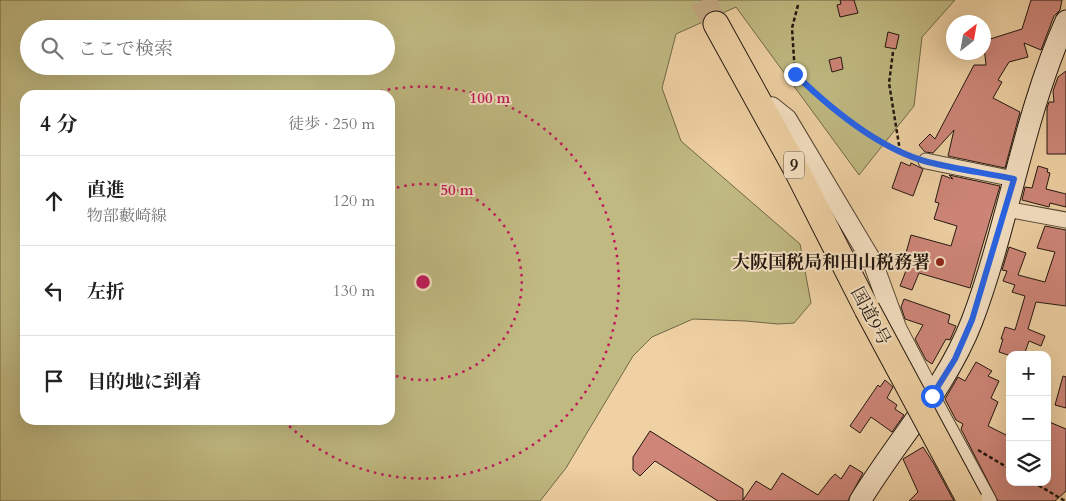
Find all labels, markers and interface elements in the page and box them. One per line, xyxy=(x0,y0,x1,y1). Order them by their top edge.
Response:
north arrow xyxy=(946,15,991,60)
search box xyxy=(20,20,395,75)
icon: search xyxy=(38,34,66,62)
text: ここで検索 xyxy=(78,36,173,62)
route end xyxy=(784,63,807,86)
text: 100 m xyxy=(470,88,511,108)
text: 4 分 xyxy=(40,110,77,139)
text: 徒歩 · 250 m xyxy=(288,113,375,135)
road number: 9 xyxy=(784,152,804,178)
text: 直進 xyxy=(87,177,125,203)
text: 50 m xyxy=(440,180,474,200)
icon: ahead xyxy=(40,187,68,215)
text: 120 m xyxy=(333,190,375,212)
text: 物部藪崎線 xyxy=(87,205,167,227)
place label: 大阪国税局和田山税務署 xyxy=(732,250,930,275)
marker: 大阪国税局和田山税務署 xyxy=(934,256,946,268)
centre of rings xyxy=(414,273,432,291)
icon: left xyxy=(40,277,68,305)
text: 左折 xyxy=(87,279,125,305)
text: 130 m xyxy=(333,280,375,302)
street label: 国道9号 xyxy=(845,282,896,350)
map controls xyxy=(1006,351,1051,486)
button: + xyxy=(1006,351,1051,396)
icon: arrive xyxy=(40,367,68,395)
text: 目的地に到着 xyxy=(87,369,201,395)
route start xyxy=(921,385,944,408)
button: − xyxy=(1006,396,1051,441)
button: layers xyxy=(1006,441,1051,486)

